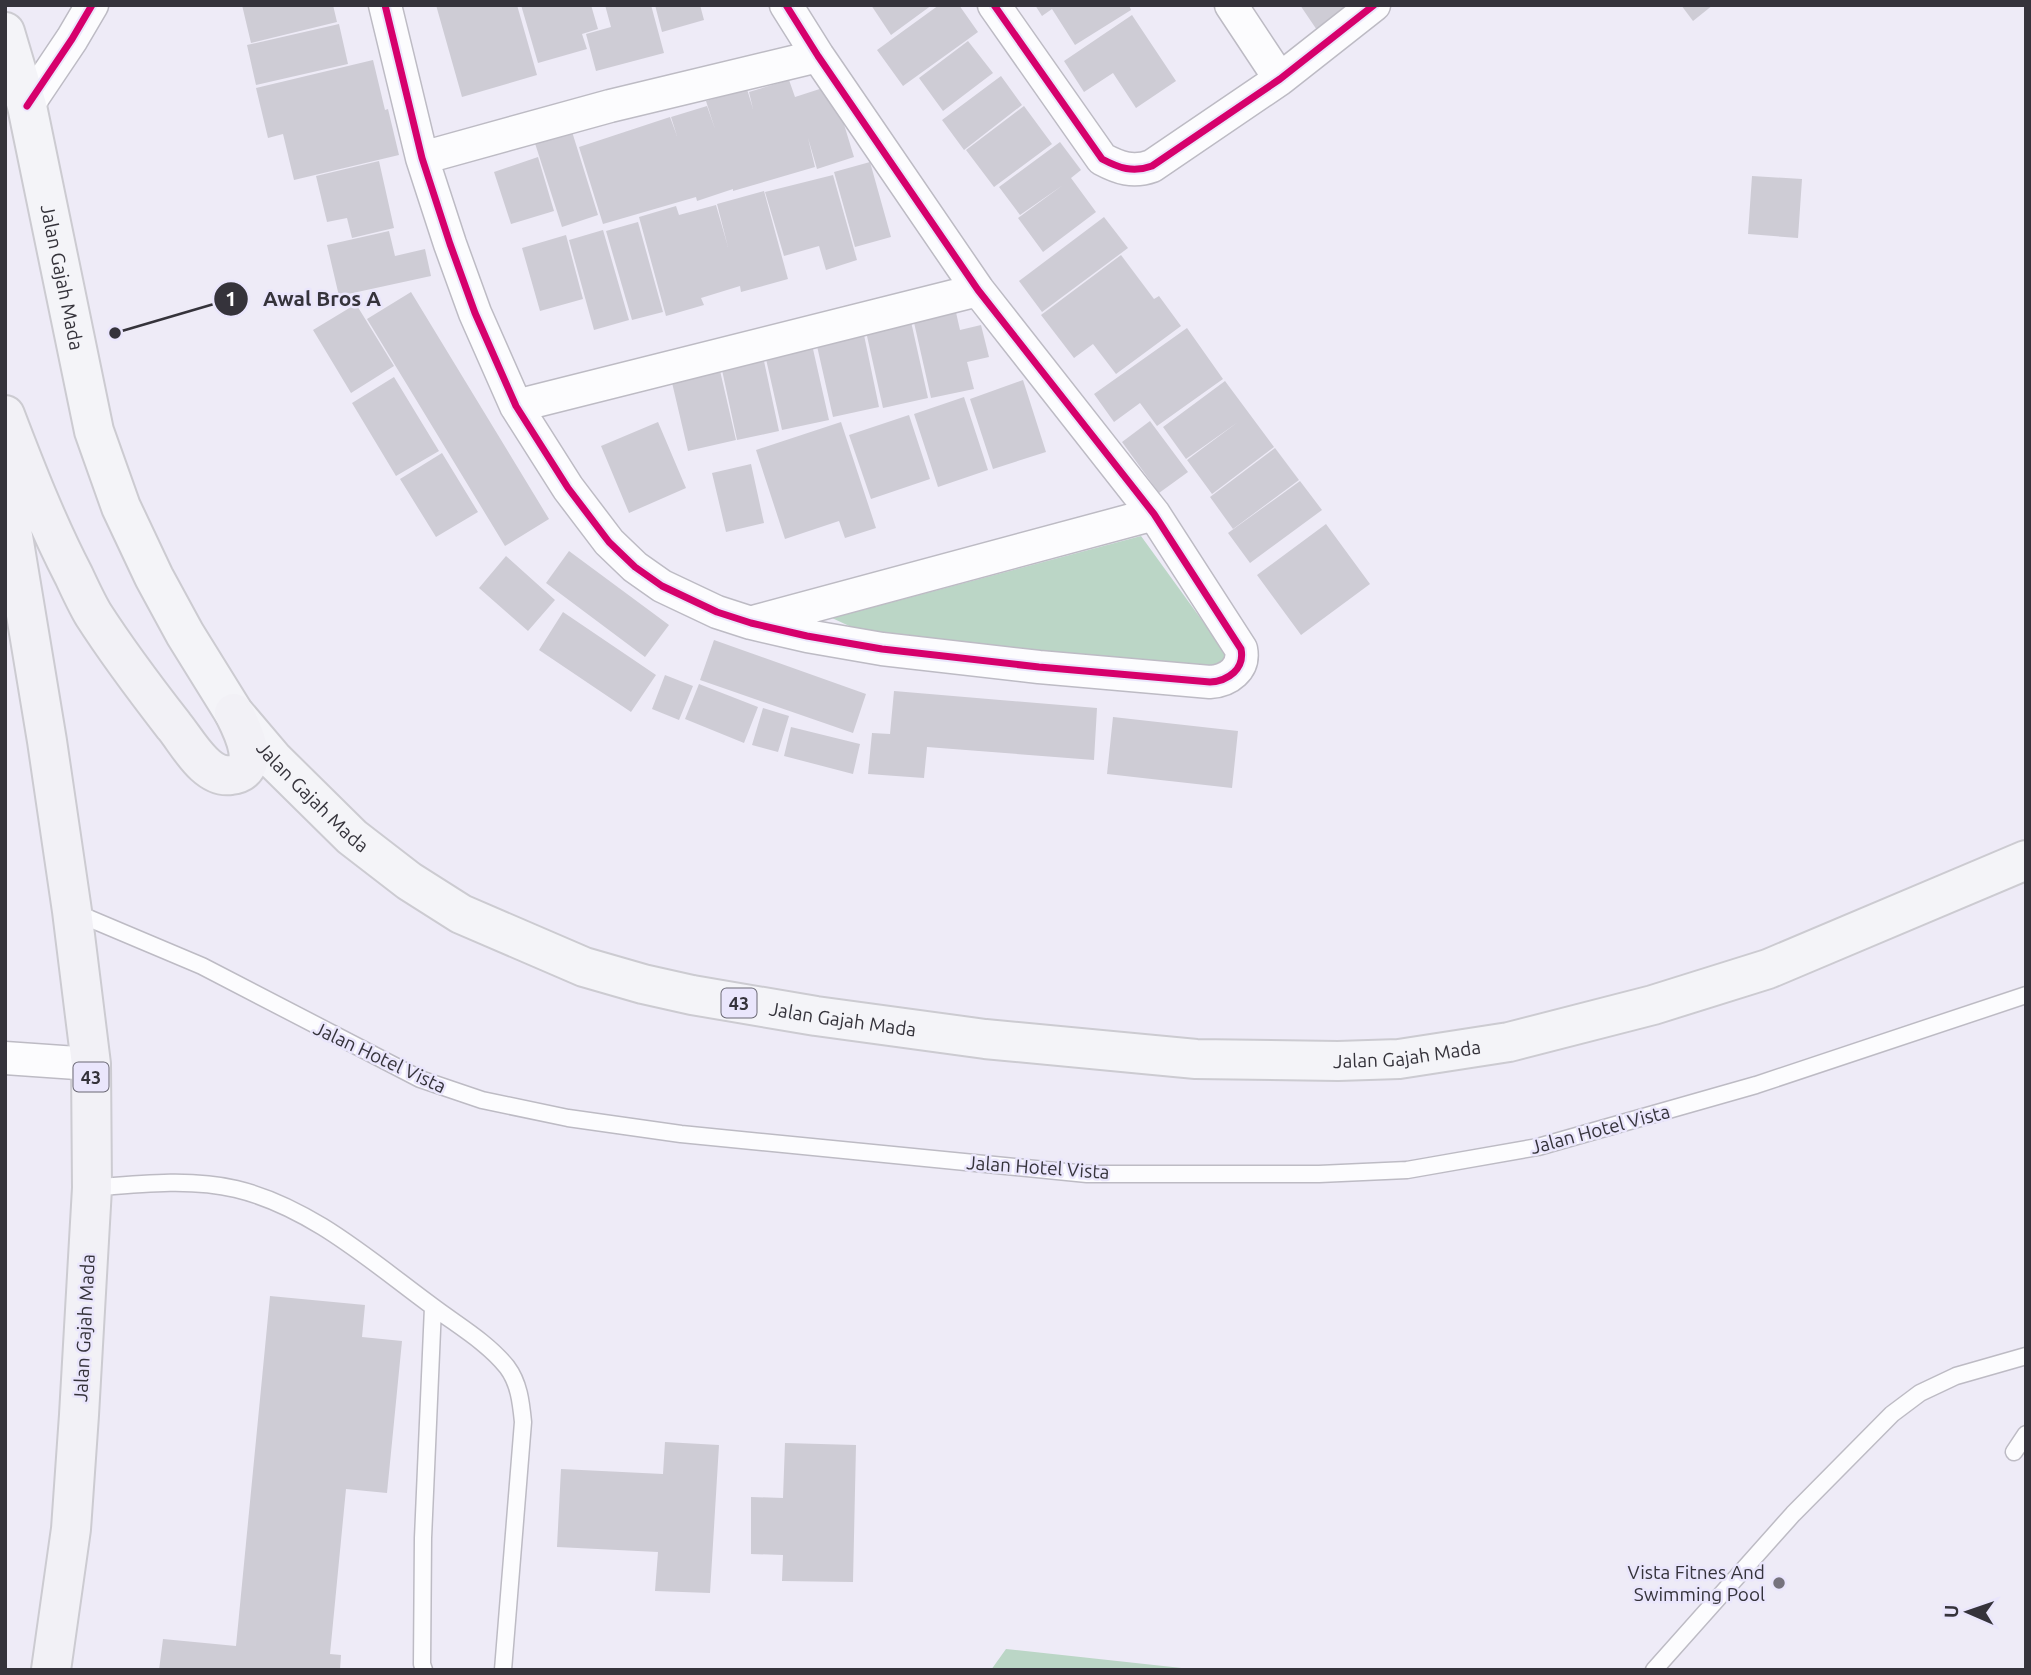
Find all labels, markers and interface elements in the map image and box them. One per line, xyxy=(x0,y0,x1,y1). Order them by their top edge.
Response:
street label: Jalan Gajah Mada xyxy=(37,202,88,352)
callout: Awal Bros A xyxy=(214,278,395,320)
text: 1 xyxy=(225,286,237,310)
text: Awal Bros A xyxy=(263,286,381,310)
street label: Jalan Gajah Mada xyxy=(252,737,373,857)
road number: 43 xyxy=(722,988,756,1018)
street label: Jalan Gajah Mada xyxy=(767,997,918,1041)
street label: Jalan Hotel Vista xyxy=(310,1017,450,1097)
street label: Jalan Gajah Mada xyxy=(1333,1036,1482,1072)
road number: 43 xyxy=(74,1062,108,1092)
street label: Jalan Hotel Vista xyxy=(1528,1100,1672,1158)
street label: Jalan Hotel Vista xyxy=(966,1151,1110,1183)
street label: Jalan Gajah Mada xyxy=(69,1253,99,1403)
place label: Vista Fitnes And Swimming Pool xyxy=(1628,1561,1765,1605)
marker: Vista Fitnes And Swimming Pool xyxy=(1771,1575,1787,1591)
north arrow xyxy=(1933,1577,2003,1647)
text: U xyxy=(1940,1604,1962,1618)

